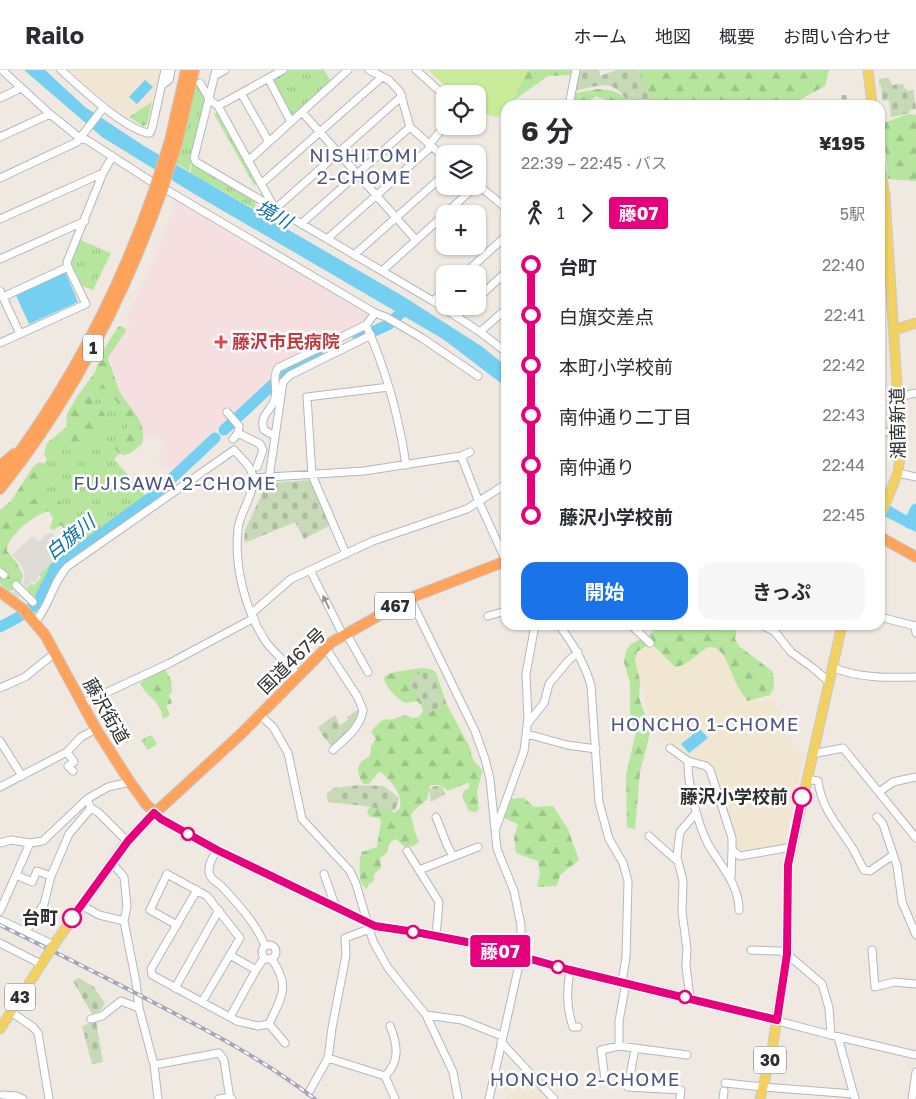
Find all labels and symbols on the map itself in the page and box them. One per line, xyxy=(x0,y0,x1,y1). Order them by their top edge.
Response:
district label: NISHITOMI 2-CHOME xyxy=(309,143,419,188)
water label: 境川 xyxy=(252,194,298,234)
place label: 藤沢市民病院 xyxy=(232,330,340,352)
road number: 1 xyxy=(83,334,103,362)
marker: 藤沢市民病院 xyxy=(214,335,228,349)
street label: 湘南新道 xyxy=(885,387,909,459)
district label: FUJISAWA 2-CHOME xyxy=(73,471,277,494)
water label: 白旗川 xyxy=(40,508,101,563)
road number: 467 xyxy=(375,592,415,620)
one-way arrow xyxy=(322,595,330,610)
street label: 国道467号 xyxy=(253,623,330,698)
street label: 藤沢街道 xyxy=(79,674,134,747)
district label: HONCHO 1-CHOME xyxy=(611,712,799,735)
place label: 藤沢小学校前 xyxy=(680,785,788,807)
marker: 藤沢小学校前 xyxy=(792,787,812,807)
unlabelled marker xyxy=(181,827,195,841)
place label: 台町 xyxy=(22,906,58,928)
marker: 台町 xyxy=(62,908,82,928)
unlabelled marker xyxy=(406,925,420,939)
line badge: 藤07 xyxy=(471,935,529,967)
unlabelled marker xyxy=(551,960,565,974)
road number: 43 xyxy=(5,984,35,1010)
unlabelled marker xyxy=(678,990,692,1004)
road number: 30 xyxy=(754,1046,786,1074)
district label: HONCHO 2-CHOME xyxy=(490,1067,680,1090)

